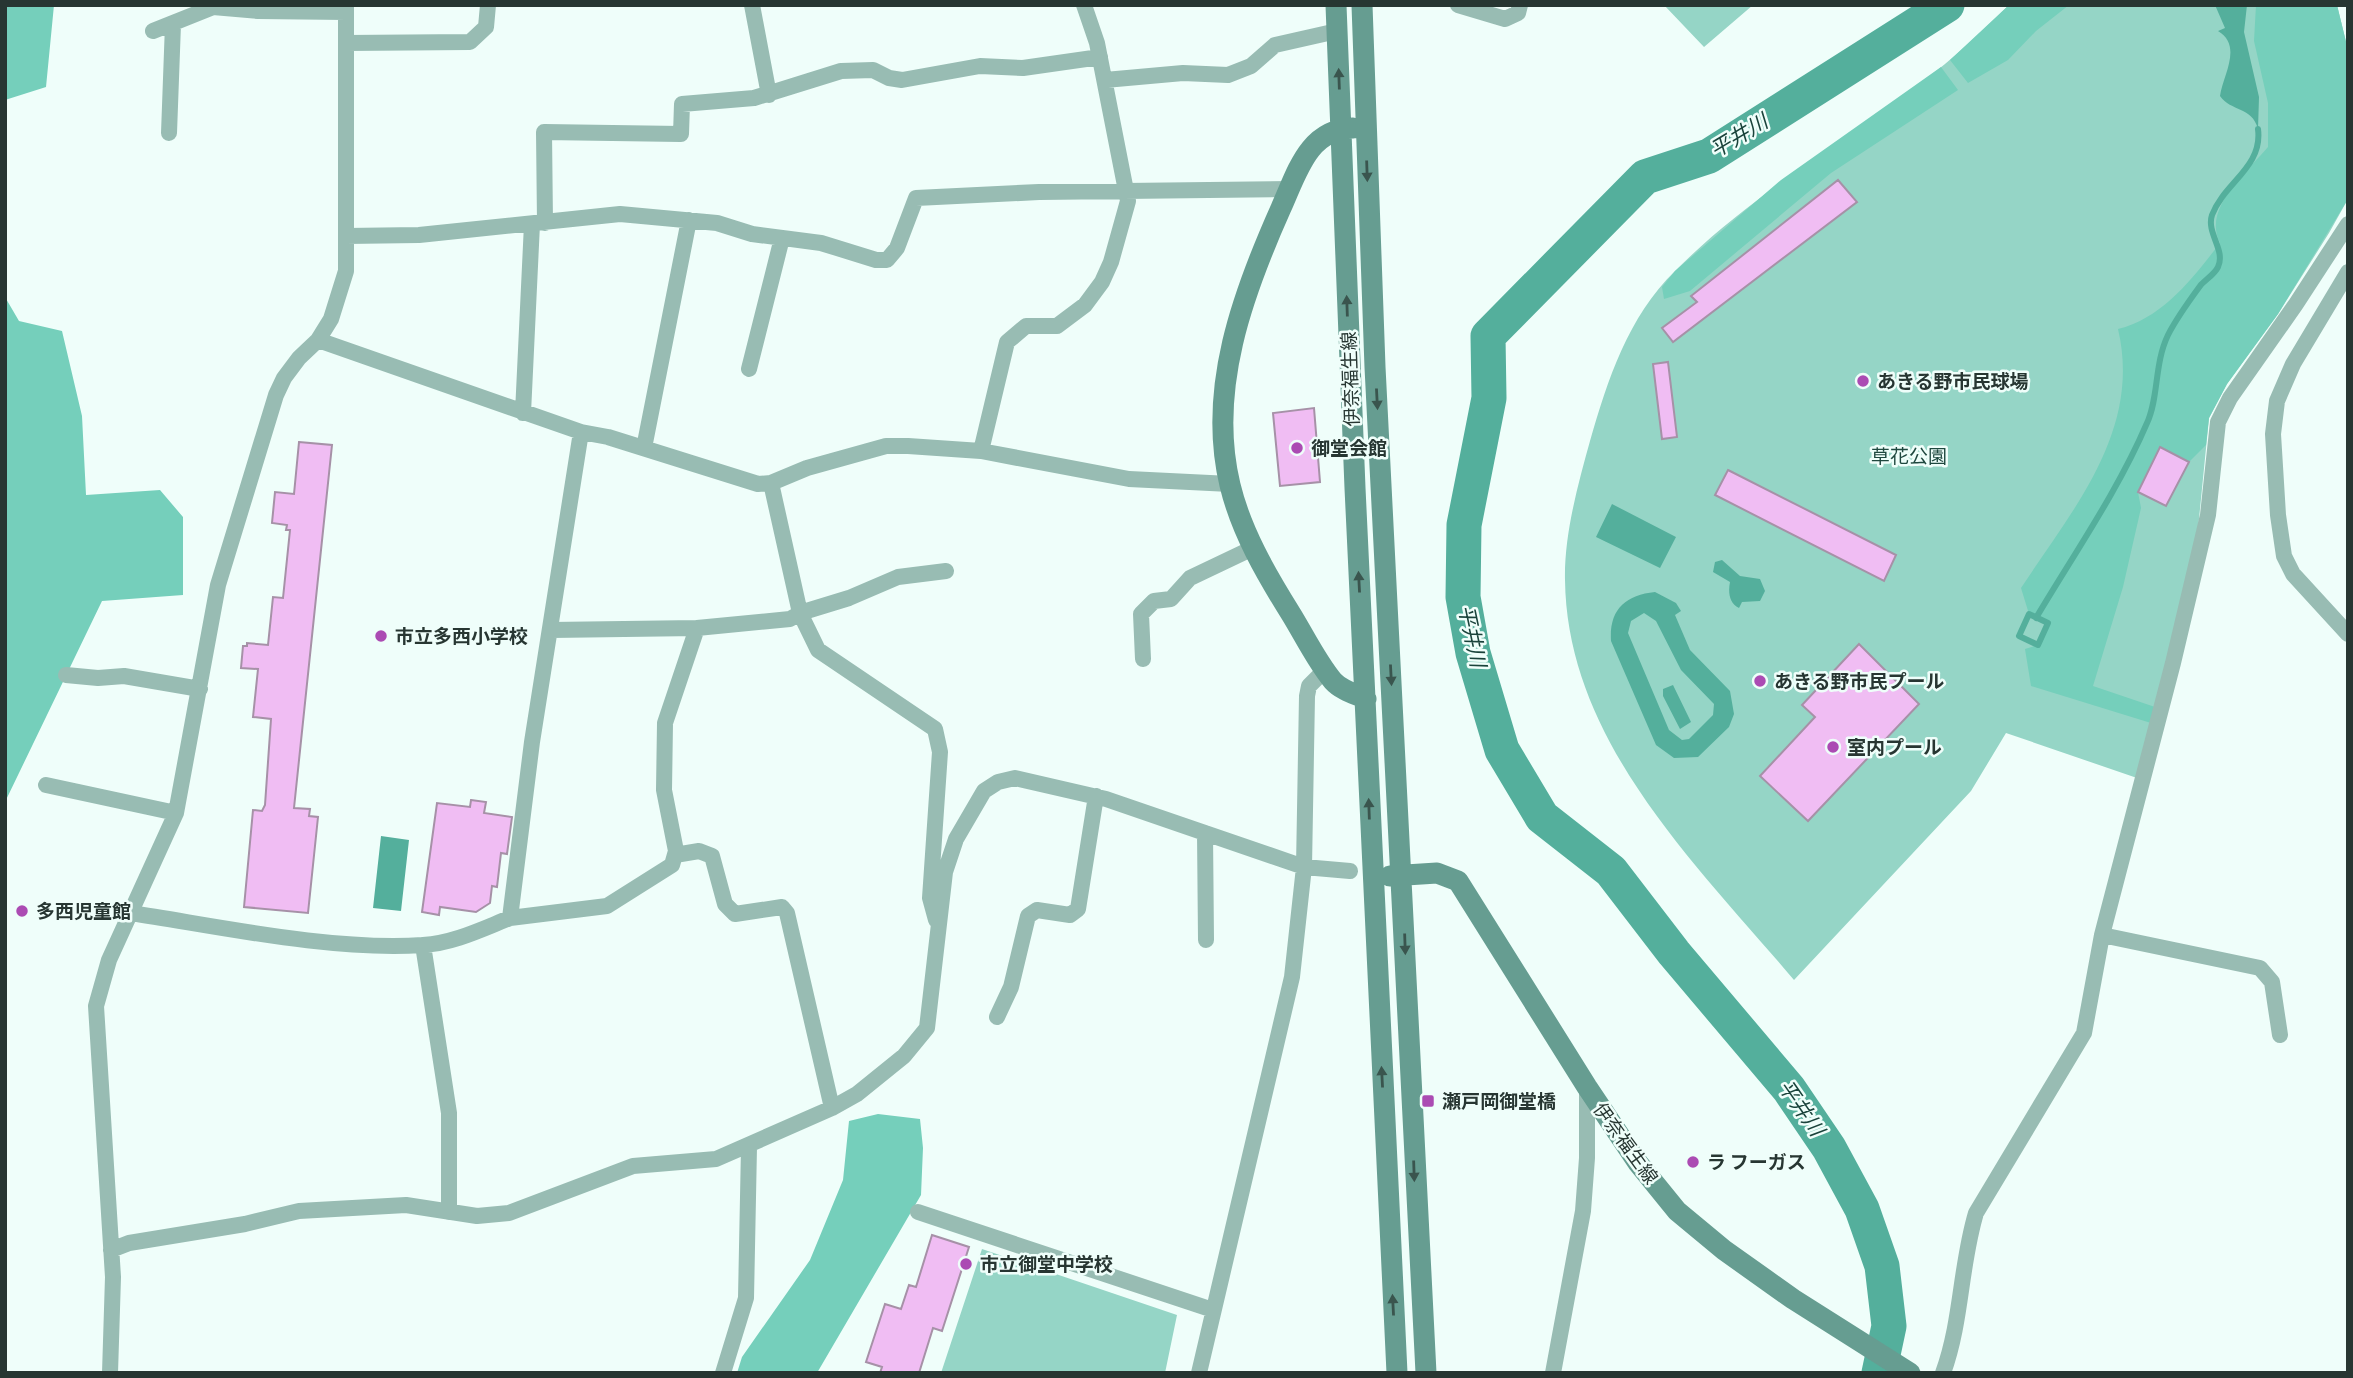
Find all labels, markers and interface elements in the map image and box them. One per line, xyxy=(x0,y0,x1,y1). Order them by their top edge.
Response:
one-way arrow xyxy=(1333,67,1344,89)
water label: 平井川 xyxy=(1705,107,1773,162)
one-way arrow xyxy=(1361,161,1372,183)
one-way arrow xyxy=(1342,295,1353,317)
street label: 伊奈福生線 xyxy=(1336,331,1363,427)
place label: あきる野市民球場 xyxy=(1877,369,2029,392)
marker: あきる野市民球場 xyxy=(1855,373,1871,389)
one-way arrow xyxy=(1371,388,1382,410)
place label: 御堂会館 xyxy=(1311,436,1387,459)
marker: 御堂会館 xyxy=(1289,440,1305,456)
park label: 草花公園 xyxy=(1871,444,1947,467)
one-way arrow xyxy=(1354,571,1365,593)
water label: 平井川 xyxy=(1455,602,1493,671)
place label: 市立多西小学校 xyxy=(395,624,528,647)
marker: 市立多西小学校 xyxy=(373,628,389,644)
one-way arrow xyxy=(1386,664,1397,686)
place label: あきる野市民プール xyxy=(1774,669,1945,692)
marker: あきる野市民プール xyxy=(1752,673,1768,689)
place label: 室内プール xyxy=(1847,735,1942,758)
marker: 室内プール xyxy=(1825,739,1841,755)
one-way arrow xyxy=(1364,798,1375,820)
place label: 多西児童館 xyxy=(36,899,131,922)
marker: 多西児童館 xyxy=(14,903,30,919)
one-way arrow xyxy=(1400,933,1411,955)
one-way arrow xyxy=(1376,1066,1387,1088)
water label: 平井川 xyxy=(1774,1074,1832,1142)
place label: 瀬戸岡御堂橋 xyxy=(1442,1089,1556,1112)
marker: 瀬戸岡御堂橋 xyxy=(1420,1093,1436,1109)
street label: 伊奈福生線 xyxy=(1589,1098,1664,1188)
place label: ラ フーガス xyxy=(1707,1150,1806,1173)
marker: ラ フーガス xyxy=(1685,1154,1701,1170)
one-way arrow xyxy=(1409,1160,1420,1182)
place label: 市立御堂中学校 xyxy=(980,1252,1113,1275)
marker: 市立御堂中学校 xyxy=(958,1256,974,1272)
one-way arrow xyxy=(1388,1293,1399,1315)

